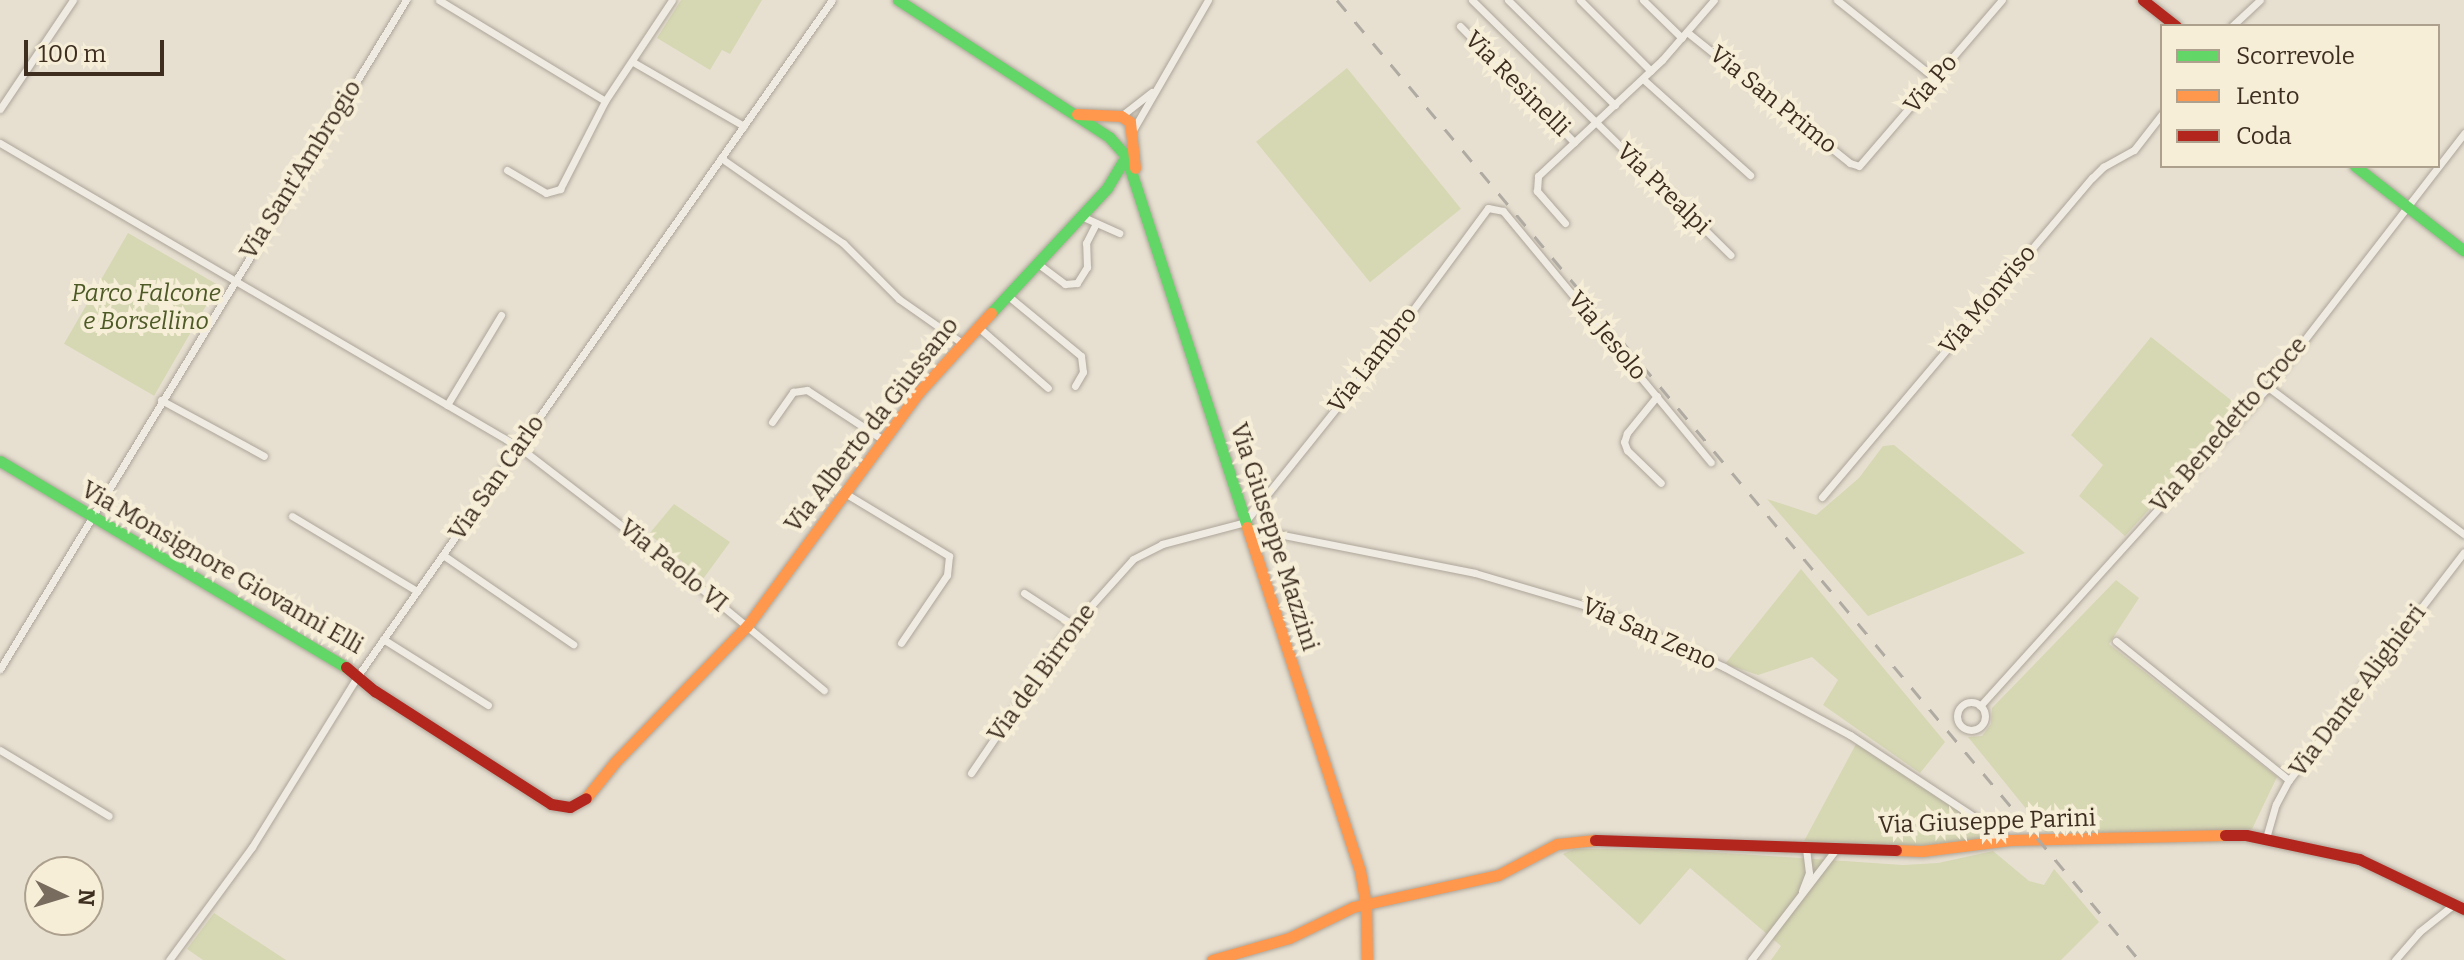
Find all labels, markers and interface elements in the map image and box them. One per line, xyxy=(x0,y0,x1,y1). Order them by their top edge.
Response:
scale bar xyxy=(28,24,168,74)
legend xyxy=(2160,24,2440,168)
street label: Via Resinelli xyxy=(1459,26,1575,142)
text: 100 m xyxy=(38,40,106,68)
street label: Via San Primo xyxy=(1704,40,1842,160)
text: Scorrevole xyxy=(2236,42,2355,70)
street label: Via Po xyxy=(1898,49,1964,119)
street label: Via Sant'Ambrogio xyxy=(234,75,368,265)
text: Lento xyxy=(2236,82,2299,110)
text: Coda xyxy=(2236,122,2292,150)
street label: Via Prealpi xyxy=(1610,137,1716,241)
street label: Via Monviso xyxy=(1934,239,2042,361)
park label: Parco Falcone e Borsellino xyxy=(71,280,221,336)
street label: Via Jesolo xyxy=(1562,286,1652,386)
street label: Via Lambro xyxy=(1323,301,1423,419)
street label: Via Alberto da Giussano xyxy=(779,312,965,538)
street label: Via Benedetto Croce xyxy=(2145,331,2313,519)
street label: Via San Carlo xyxy=(443,410,551,546)
street label: Via Giuseppe Mazzini xyxy=(1224,419,1324,655)
street label: Via Monsignore Giovanni Elli xyxy=(76,475,368,661)
street label: Via Paolo VI xyxy=(613,514,733,618)
street label: Via San Zeno xyxy=(1577,592,1721,676)
street label: Via del Birrone xyxy=(982,598,1102,748)
street label: Via Dante Alighieri xyxy=(2284,599,2432,783)
street label: Via Giuseppe Parini xyxy=(1878,804,2096,840)
north arrow xyxy=(24,856,104,936)
text: N xyxy=(72,888,101,907)

